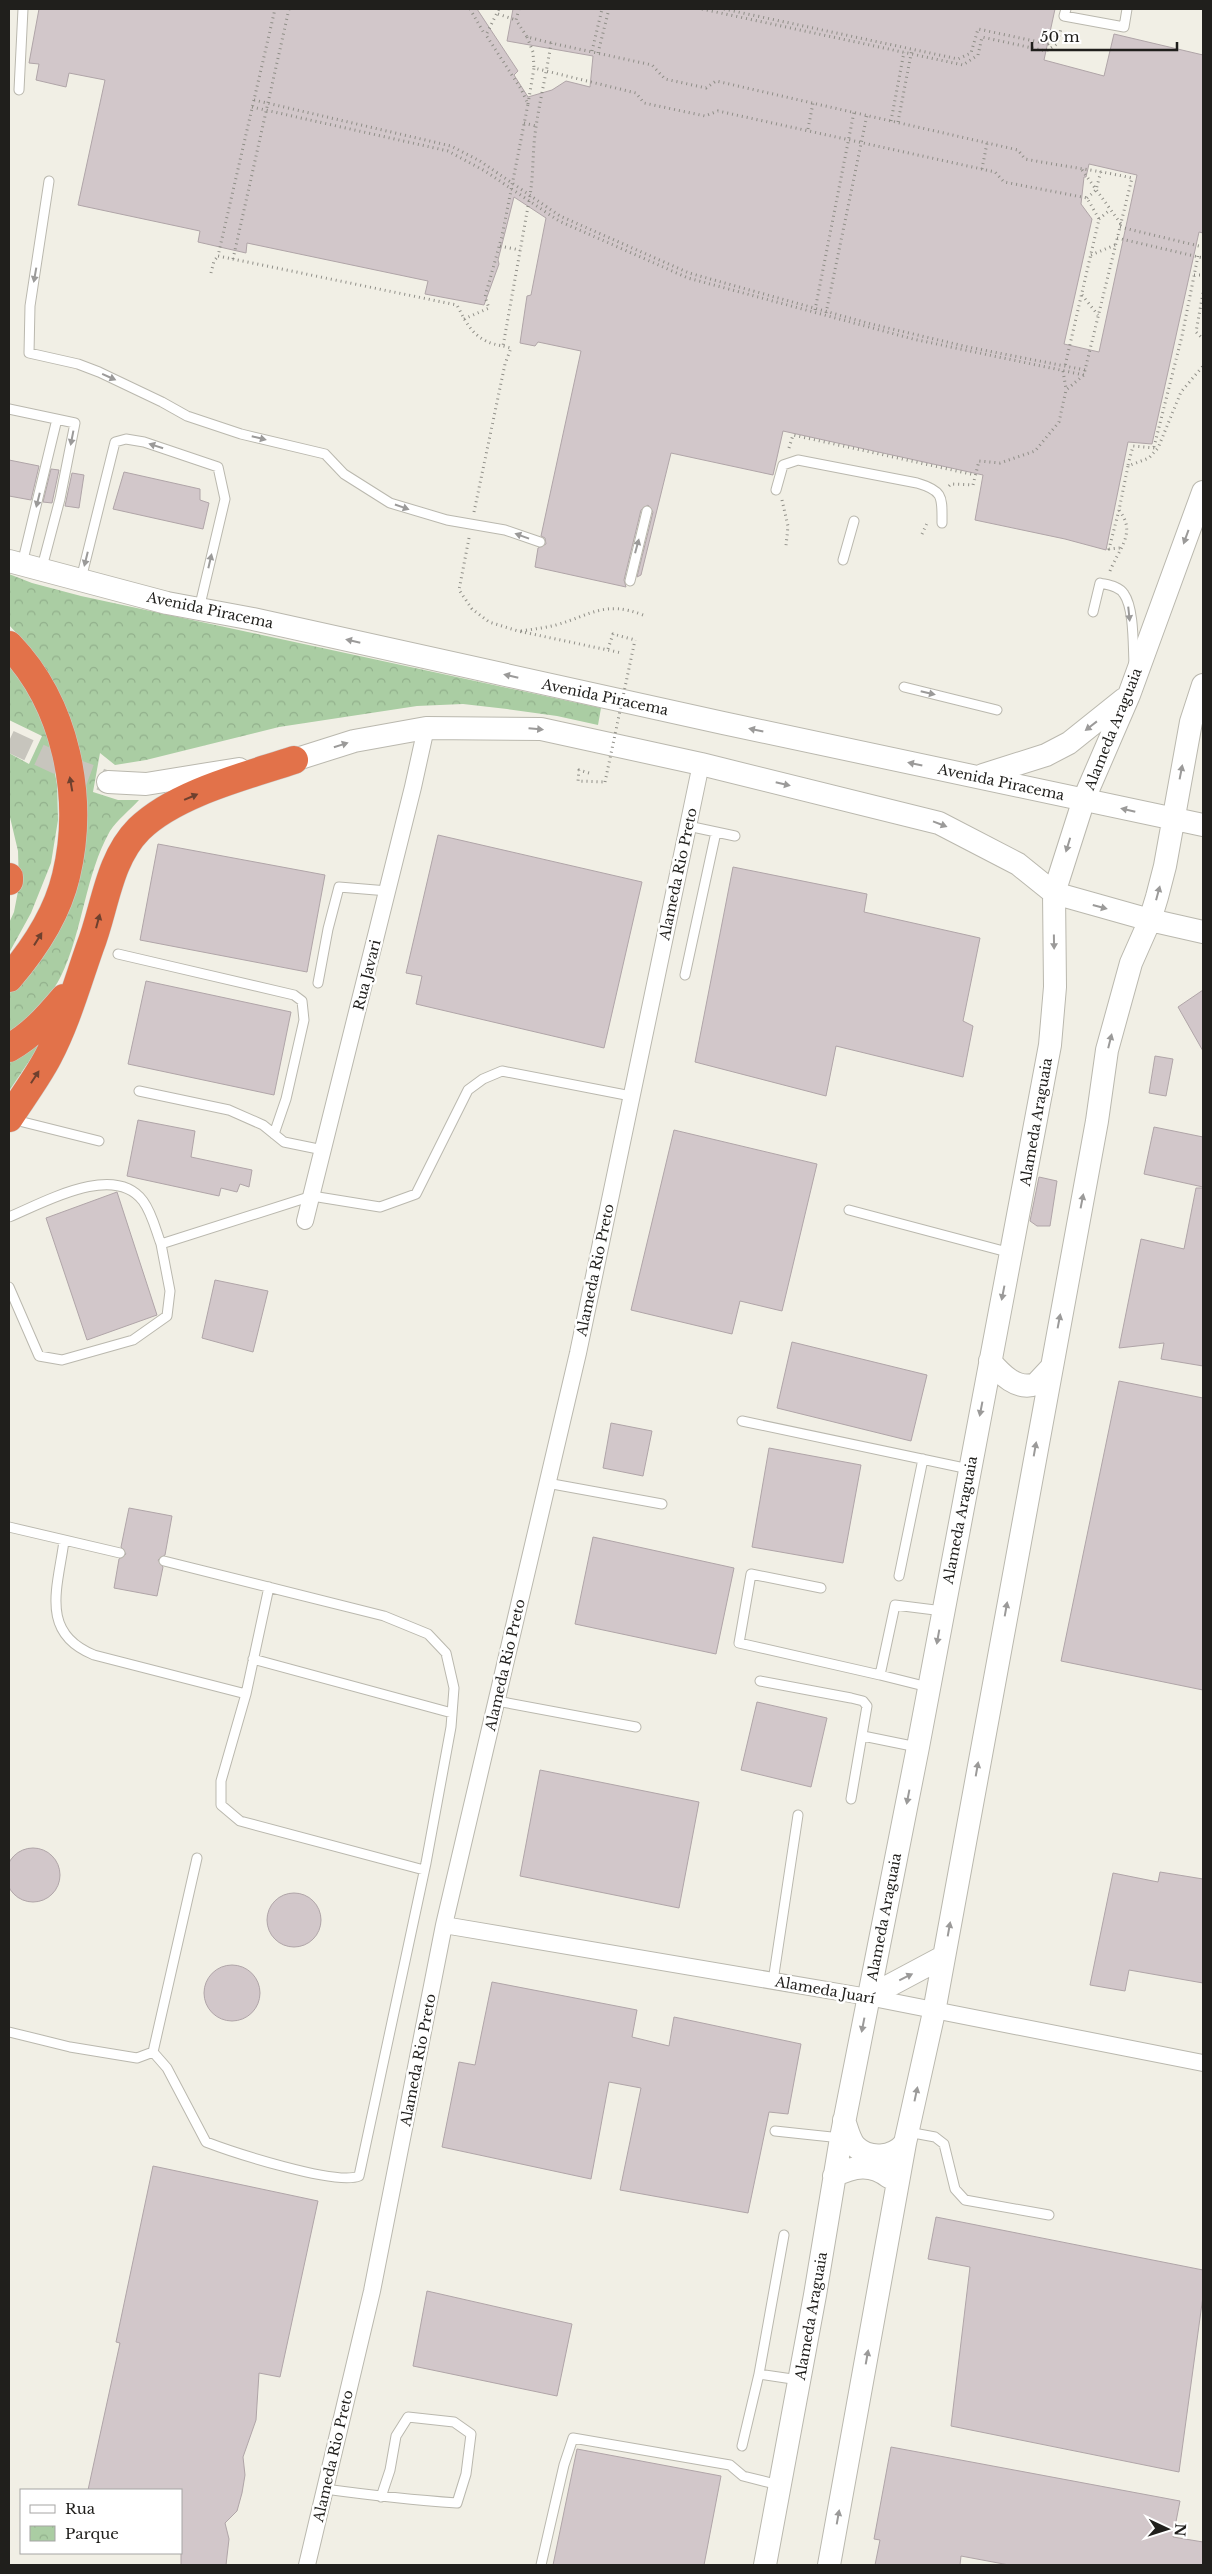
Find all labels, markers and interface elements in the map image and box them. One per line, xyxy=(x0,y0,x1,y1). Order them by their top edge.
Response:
scale bar xyxy=(1032,20,1177,52)
text: 50 m xyxy=(1040,27,1080,46)
one-way arrow xyxy=(30,267,38,283)
one-way arrow xyxy=(102,373,116,381)
one-way arrow xyxy=(68,431,76,447)
one-way arrow xyxy=(251,435,266,443)
one-way arrow xyxy=(148,442,163,450)
one-way arrow xyxy=(34,493,42,508)
one-way arrow xyxy=(395,503,410,511)
one-way arrow xyxy=(1182,530,1189,545)
one-way arrow xyxy=(514,532,529,540)
one-way arrow xyxy=(634,539,642,554)
one-way arrow xyxy=(82,552,90,567)
one-way arrow xyxy=(206,554,214,569)
street label: Avenida Piracema xyxy=(144,588,275,632)
one-way arrow xyxy=(1125,606,1133,622)
one-way arrow xyxy=(345,637,360,645)
street label: Alameda Araguaia xyxy=(1080,665,1146,794)
one-way arrow xyxy=(504,672,519,680)
street label: Avenida Piracema xyxy=(539,675,670,719)
one-way arrow xyxy=(920,689,935,697)
one-way arrow xyxy=(1085,721,1098,732)
one-way arrow xyxy=(529,726,545,734)
one-way arrow xyxy=(748,726,763,734)
one-way arrow xyxy=(333,741,348,748)
one-way arrow xyxy=(907,760,922,768)
street label: Avenida Piracema xyxy=(935,760,1066,804)
one-way arrow xyxy=(1177,765,1185,780)
one-way arrow xyxy=(66,775,74,791)
one-way arrow xyxy=(775,780,790,788)
one-way arrow xyxy=(184,793,198,801)
street label: Alameda Rio Preto xyxy=(655,806,701,943)
one-way arrow xyxy=(1120,806,1135,814)
one-way arrow xyxy=(933,820,948,828)
one-way arrow xyxy=(1063,838,1071,853)
one-way arrow xyxy=(1154,886,1162,901)
one-way arrow xyxy=(1093,903,1108,911)
one-way arrow xyxy=(94,913,102,928)
one-way arrow xyxy=(33,932,43,946)
one-way arrow xyxy=(1050,934,1058,950)
street label: Rua Javari xyxy=(350,938,385,1012)
one-way arrow xyxy=(1106,1033,1114,1048)
street label: Alameda Araguaia xyxy=(1016,1056,1056,1189)
one-way arrow xyxy=(31,1070,40,1084)
one-way arrow xyxy=(1078,1193,1086,1209)
street label: Alameda Rio Preto xyxy=(572,1202,618,1339)
one-way arrow xyxy=(999,1285,1007,1301)
one-way arrow xyxy=(1055,1314,1063,1329)
one-way arrow xyxy=(976,1401,984,1417)
one-way arrow xyxy=(1032,1441,1040,1457)
street label: Alameda Araguaia xyxy=(939,1454,981,1586)
street label: Alameda Rio Preto xyxy=(481,1597,529,1734)
one-way arrow xyxy=(1003,1601,1011,1617)
one-way arrow xyxy=(934,1630,942,1646)
one-way arrow xyxy=(974,1761,982,1777)
one-way arrow xyxy=(904,1789,912,1805)
street label: Alameda Araguaia xyxy=(863,1851,905,1983)
one-way arrow xyxy=(945,1921,953,1937)
street label: Alameda Juarí xyxy=(773,1972,877,2008)
one-way arrow xyxy=(899,1973,913,1981)
street label: Alameda Rio Preto xyxy=(396,1992,440,2129)
one-way arrow xyxy=(859,2017,867,2033)
one-way arrow xyxy=(912,2086,920,2102)
street label: Alameda Araguaia xyxy=(791,2250,831,2383)
one-way arrow xyxy=(863,2349,871,2365)
street label: Alameda Rio Preto xyxy=(309,2388,357,2525)
legend xyxy=(20,2489,182,2554)
text: Rua xyxy=(65,2499,96,2518)
north arrow xyxy=(1142,2504,1192,2554)
one-way arrow xyxy=(834,2509,842,2525)
text: N xyxy=(1171,2523,1189,2537)
text: Parque xyxy=(65,2524,119,2543)

